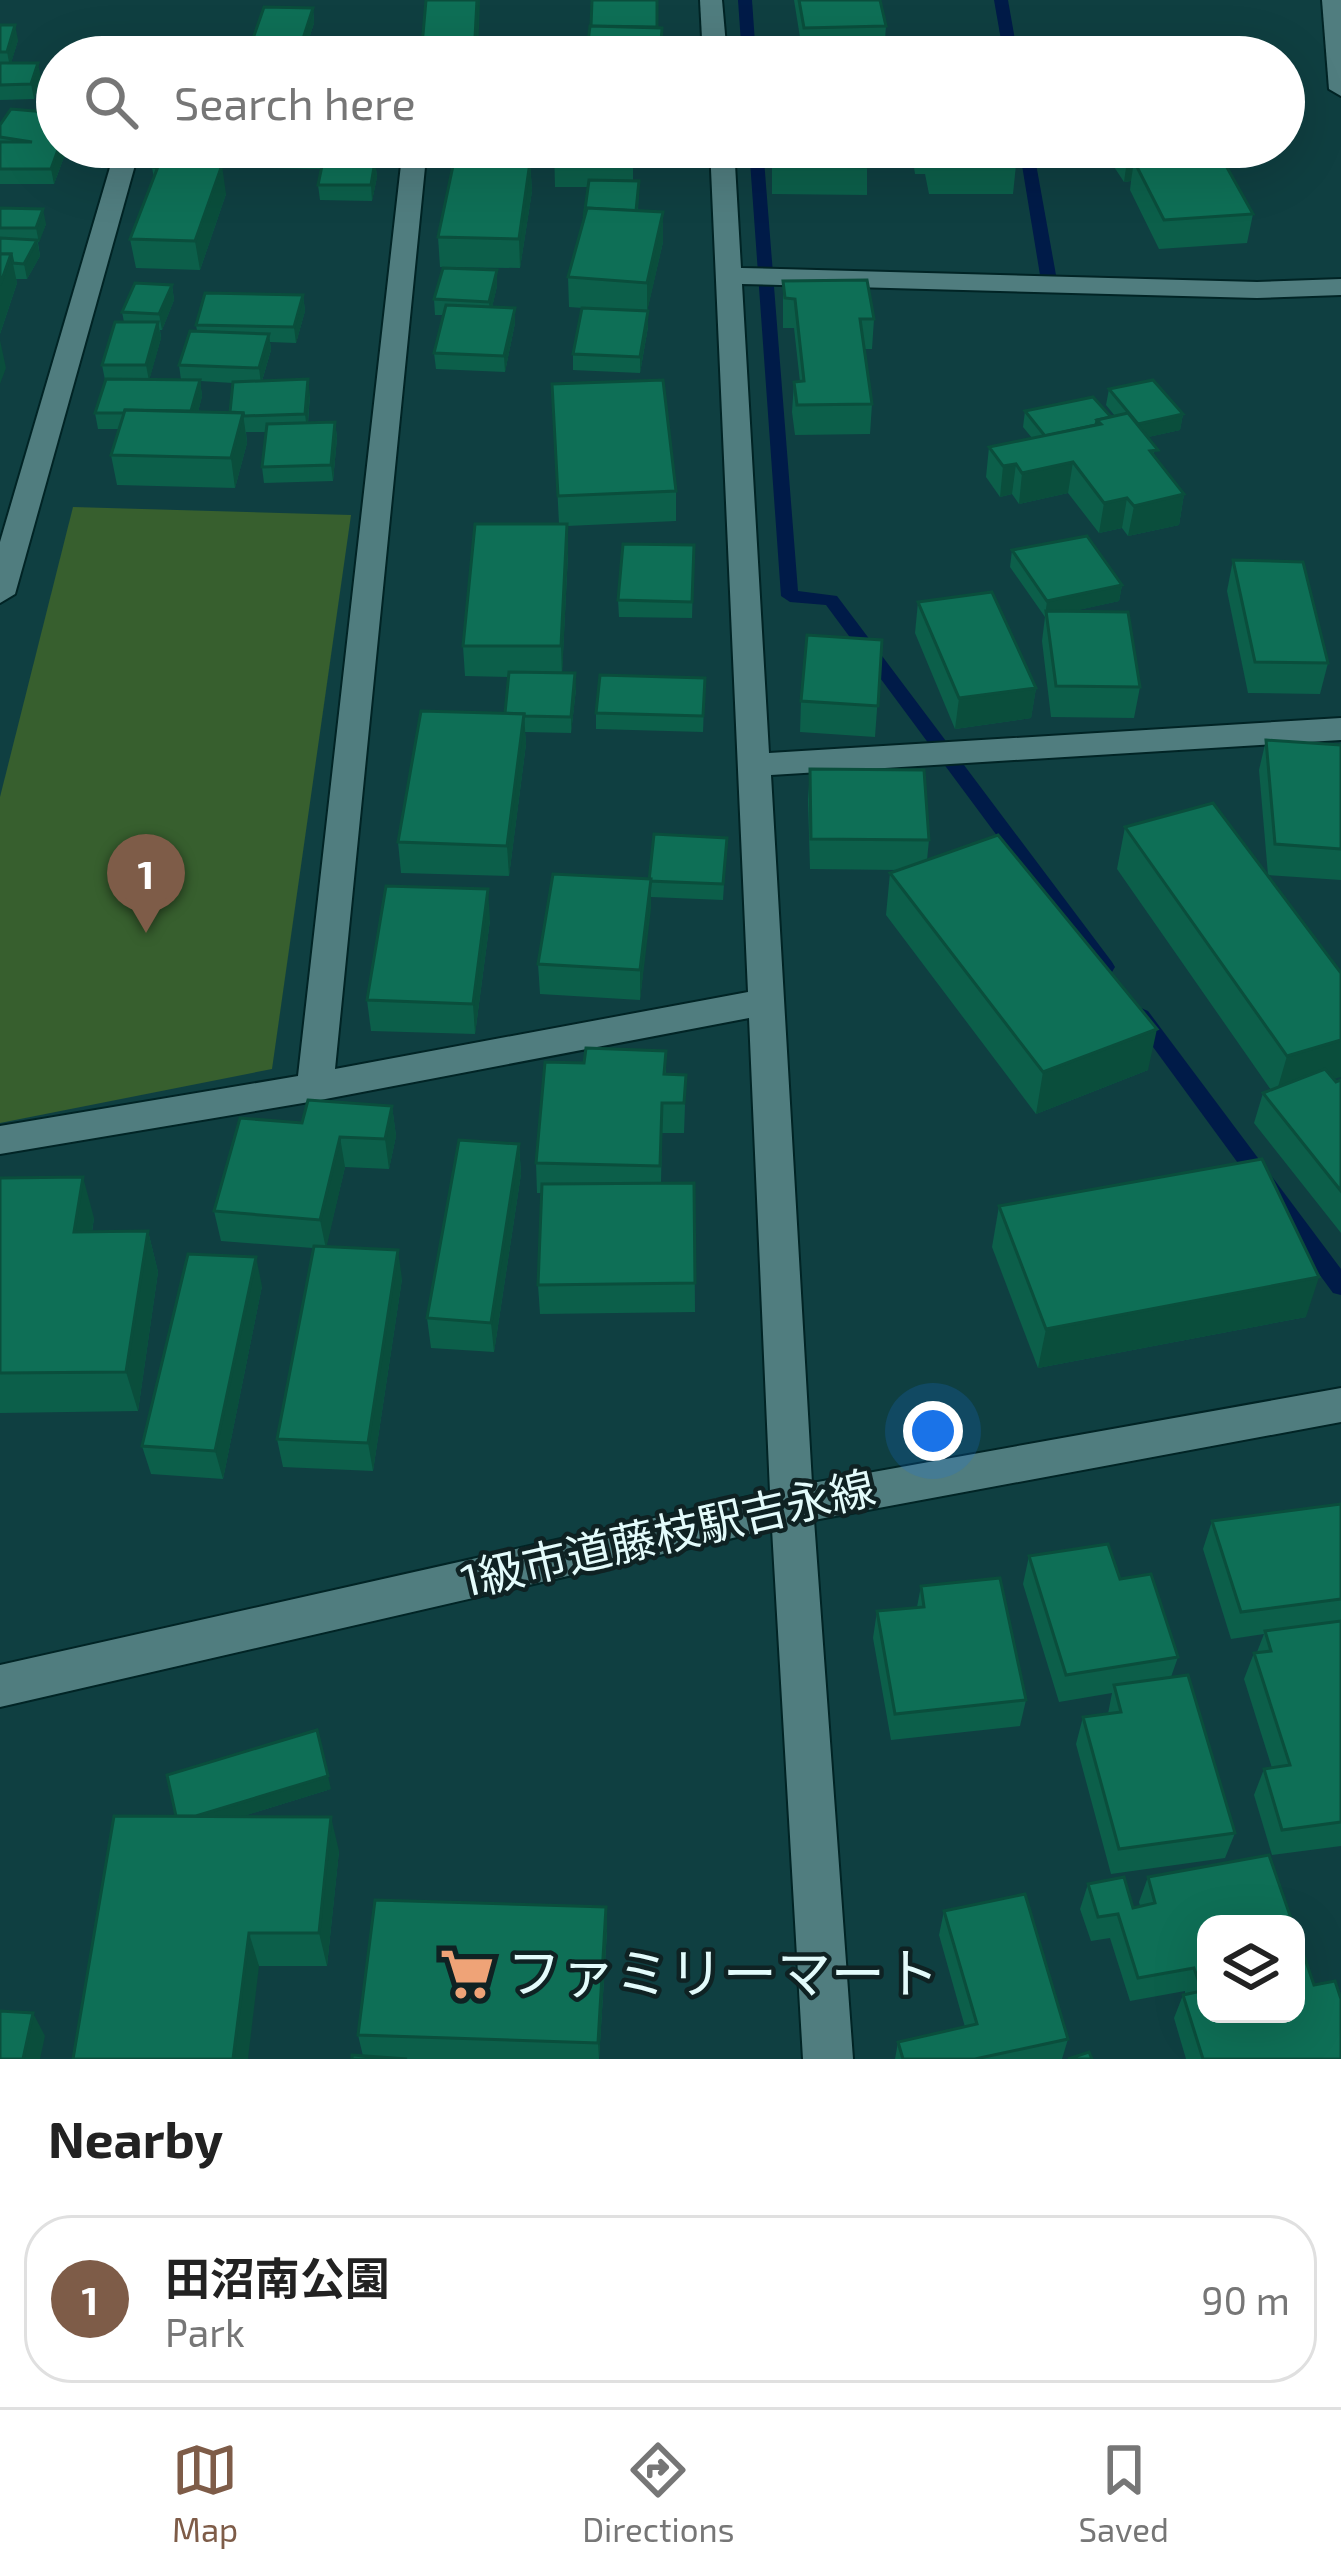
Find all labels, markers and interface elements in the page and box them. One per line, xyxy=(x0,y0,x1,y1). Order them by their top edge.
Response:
search box xyxy=(36,36,1305,168)
icon: search xyxy=(78,69,144,135)
text: Search here xyxy=(174,75,416,129)
pin: 1 xyxy=(107,834,185,933)
your location xyxy=(903,1401,963,1461)
street label: 1級市道藤枝駅吉永線 xyxy=(455,1458,880,1606)
map controls xyxy=(1197,1915,1305,2023)
button: layers xyxy=(1197,1915,1305,2023)
place label: ファミリーマート xyxy=(507,1939,939,2004)
supermarket icon: ファミリーマート xyxy=(438,1945,496,2003)
text: Nearby xyxy=(48,2107,223,2168)
text: 田沼南公園 xyxy=(165,2250,390,2304)
text: 1 xyxy=(82,2276,98,2323)
text: 90 m xyxy=(1201,2276,1290,2323)
text: Park xyxy=(165,2308,245,2355)
tab: Map xyxy=(172,2437,238,2549)
tab: Directions xyxy=(582,2437,734,2549)
tab: Saved xyxy=(1078,2437,1169,2549)

